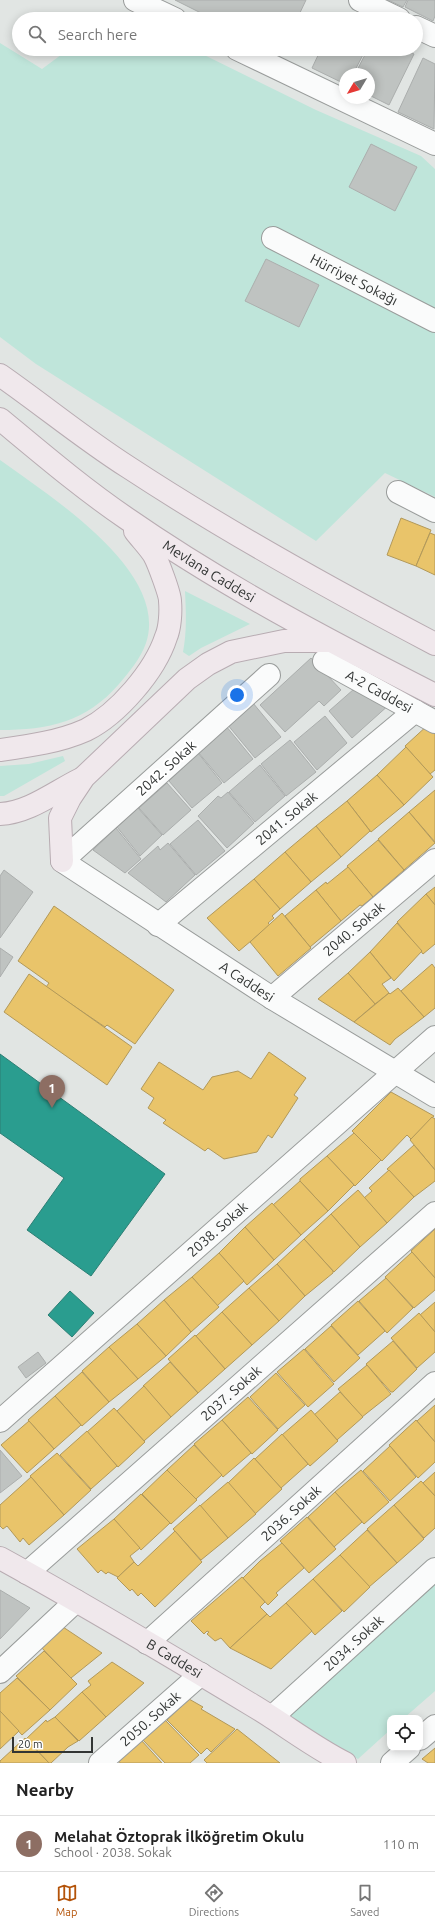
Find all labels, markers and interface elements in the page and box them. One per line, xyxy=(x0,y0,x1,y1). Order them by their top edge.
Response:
search box xyxy=(12,12,423,56)
icon: search xyxy=(26,23,48,45)
text: Search here xyxy=(58,26,137,43)
north arrow xyxy=(339,68,375,104)
street label: Hürriyet Sokağı xyxy=(308,250,400,309)
street label: Mevlana Caddesi xyxy=(160,537,258,605)
street label: A-2 Caddesi xyxy=(343,667,415,716)
your location xyxy=(227,685,247,705)
street label: 2042. Sokak xyxy=(133,737,199,799)
street label: 2041. Sokak xyxy=(252,788,320,848)
street label: 2040. Sokak xyxy=(320,898,388,959)
street label: A Caddesi xyxy=(217,958,277,1005)
pin: 1 xyxy=(39,1075,65,1108)
street label: 2038. Sokak xyxy=(184,1198,251,1260)
street label: 2037. Sokak xyxy=(197,1362,264,1424)
street label: 2036. Sokak xyxy=(258,1482,324,1544)
street label: 2034. Sokak xyxy=(320,1612,387,1674)
street label: B Caddesi xyxy=(144,1636,205,1681)
street label: 2050. Sokak xyxy=(117,1688,184,1750)
map controls xyxy=(387,1715,423,1751)
button: locate xyxy=(387,1715,423,1751)
scale bar xyxy=(12,1735,93,1754)
text: 20 m xyxy=(18,1738,42,1750)
text: Nearby xyxy=(16,1780,74,1799)
text: Melahat Öztoprak İlköğretim Okulu xyxy=(54,1828,304,1845)
text: 1 xyxy=(25,1837,33,1851)
text: 110 m xyxy=(383,1837,419,1851)
text: School · 2038. Sokak xyxy=(54,1845,172,1859)
tab: Map xyxy=(56,1882,78,1918)
tab: Directions xyxy=(189,1882,239,1918)
tab: Saved xyxy=(350,1882,379,1918)

